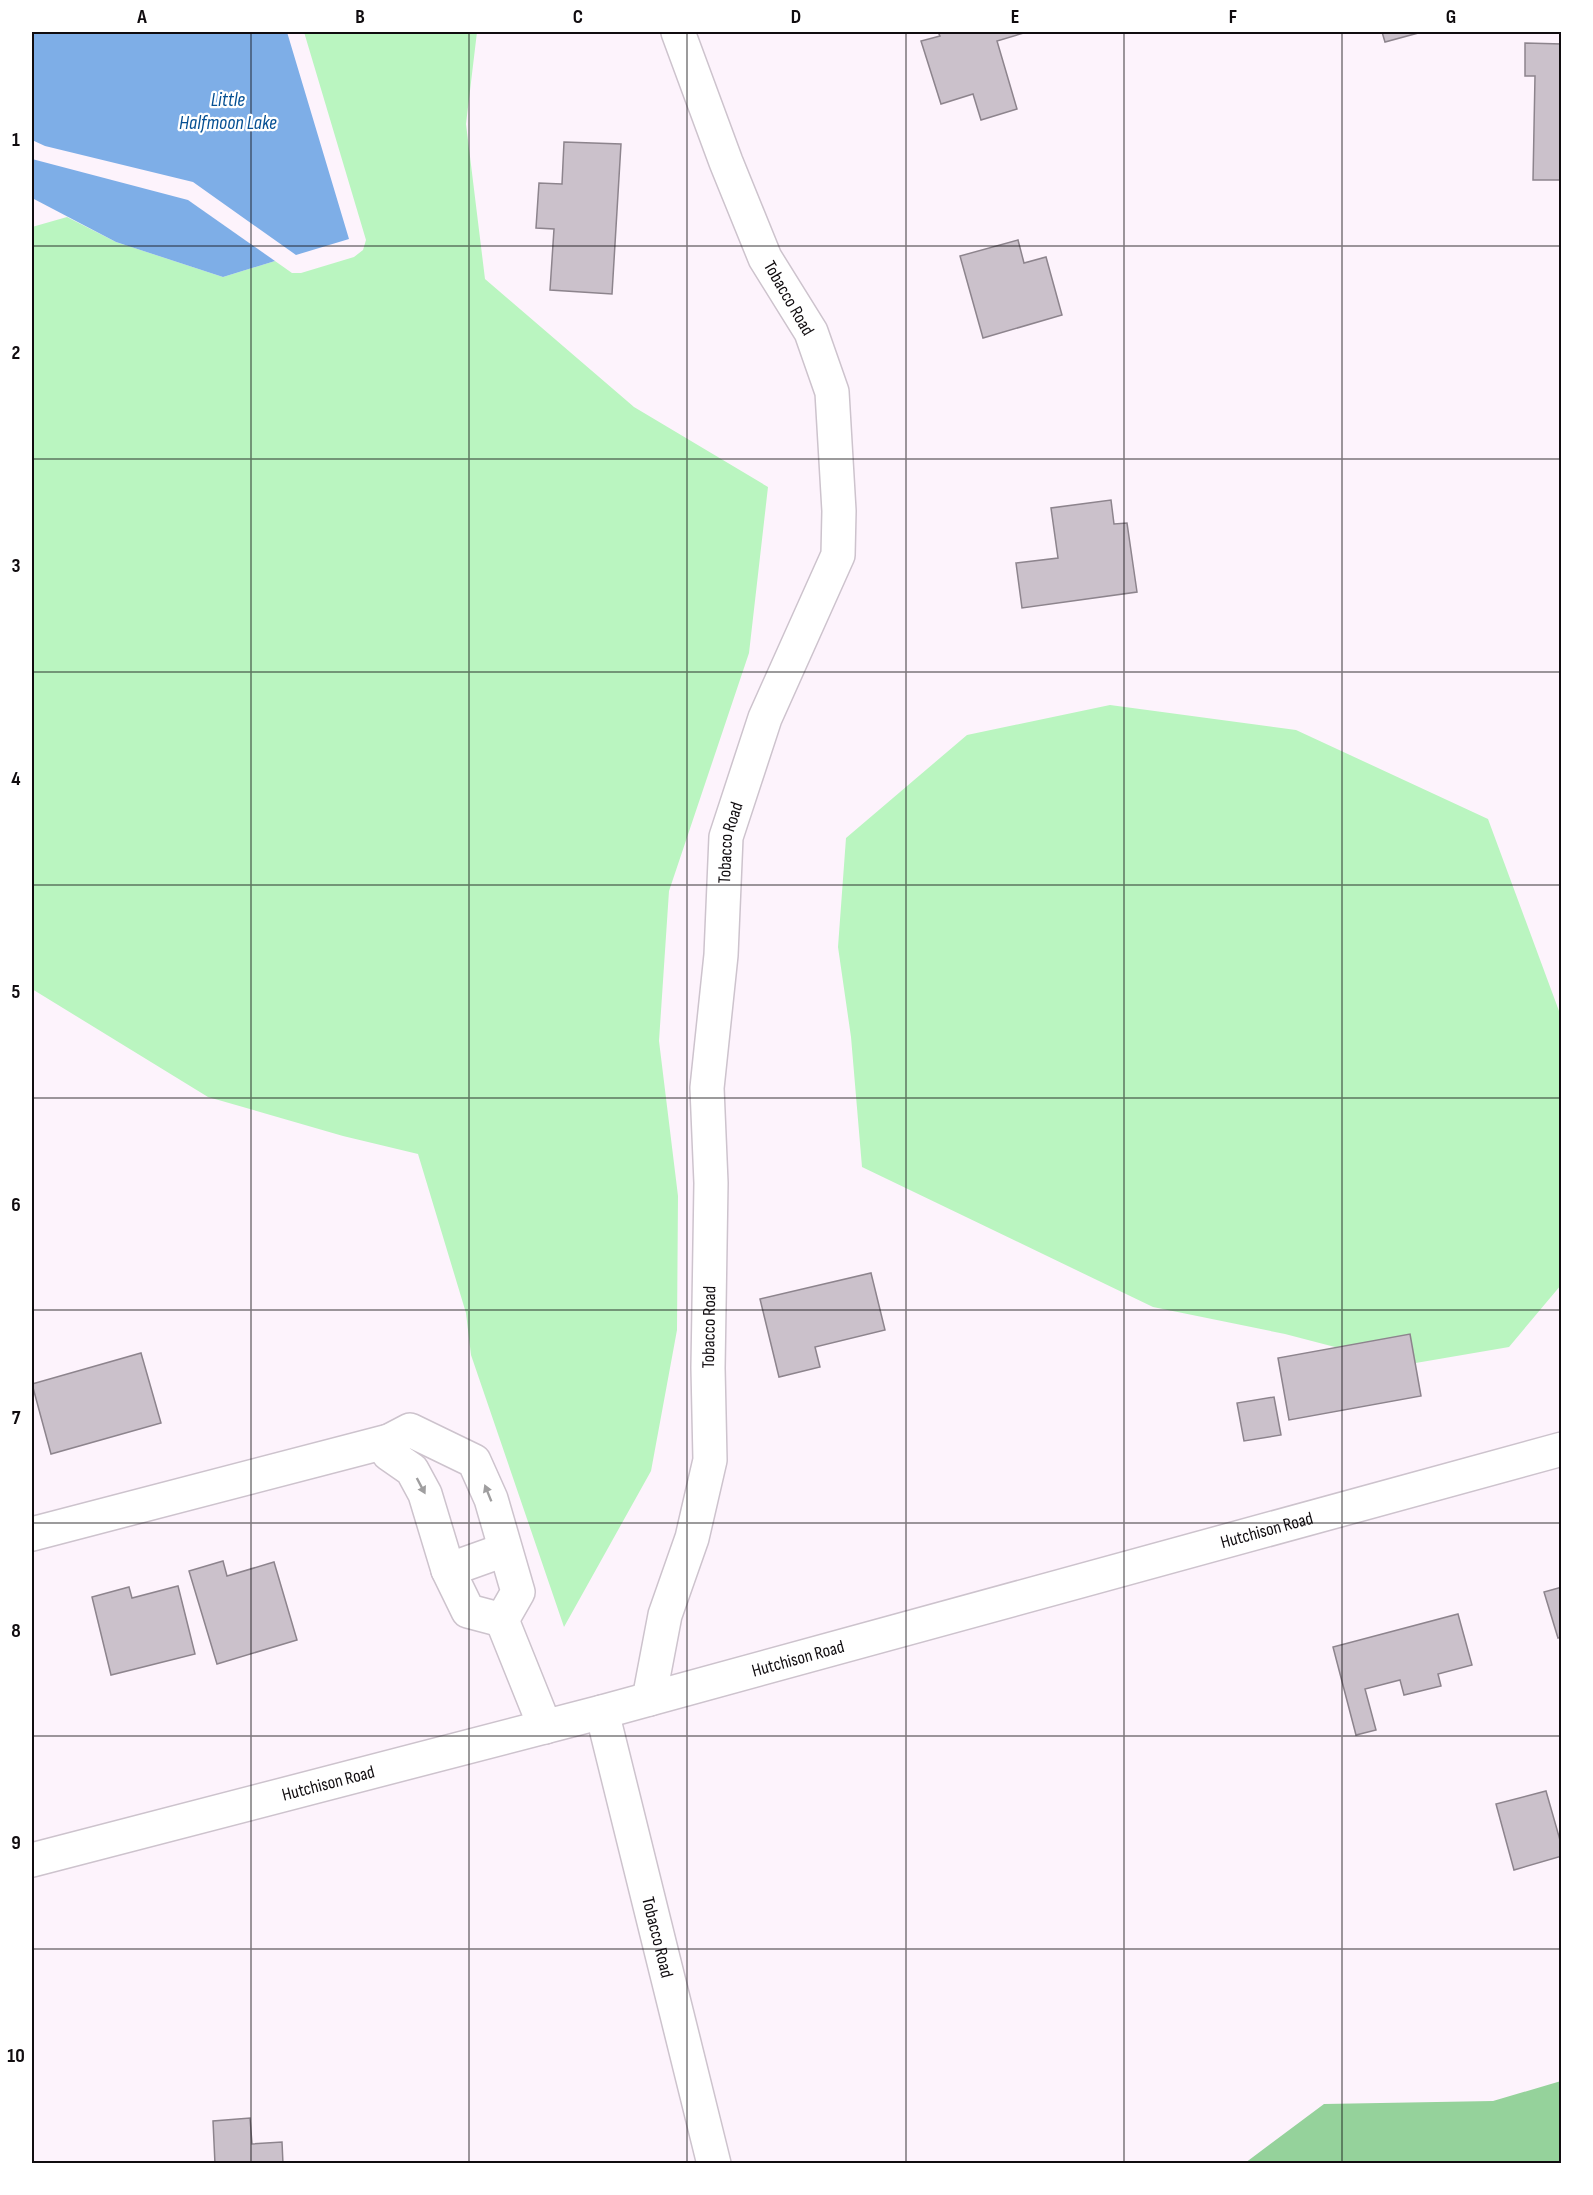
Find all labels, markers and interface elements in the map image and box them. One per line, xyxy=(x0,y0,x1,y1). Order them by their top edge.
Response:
text: A xyxy=(136,5,147,29)
text: B xyxy=(355,5,365,29)
text: C xyxy=(573,5,583,29)
text: D xyxy=(791,5,801,29)
text: E xyxy=(1011,5,1019,29)
text: F xyxy=(1229,5,1237,29)
text: G xyxy=(1446,5,1456,29)
water label: Little Halfmoon Lake xyxy=(179,88,277,135)
text: 1 xyxy=(12,128,20,152)
street label: Tobacco Road xyxy=(759,257,818,339)
text: 2 xyxy=(12,341,20,365)
text: 3 xyxy=(12,554,21,578)
text: 4 xyxy=(11,767,21,791)
street label: Tobacco Road xyxy=(714,799,748,884)
text: 5 xyxy=(12,980,21,1004)
text: 6 xyxy=(11,1193,21,1217)
street label: Tobacco Road xyxy=(698,1286,720,1369)
text: 7 xyxy=(12,1406,21,1430)
one-way arrow xyxy=(416,1478,426,1495)
one-way arrow xyxy=(483,1484,493,1502)
street label: Hutchison Road xyxy=(1218,1508,1315,1553)
text: 8 xyxy=(11,1619,21,1643)
street label: Hutchison Road xyxy=(749,1636,847,1681)
street label: Hutchison Road xyxy=(280,1761,377,1806)
text: 9 xyxy=(11,1831,21,1855)
street label: Tobacco Road xyxy=(637,1895,677,1980)
text: 10 xyxy=(7,2044,25,2068)

